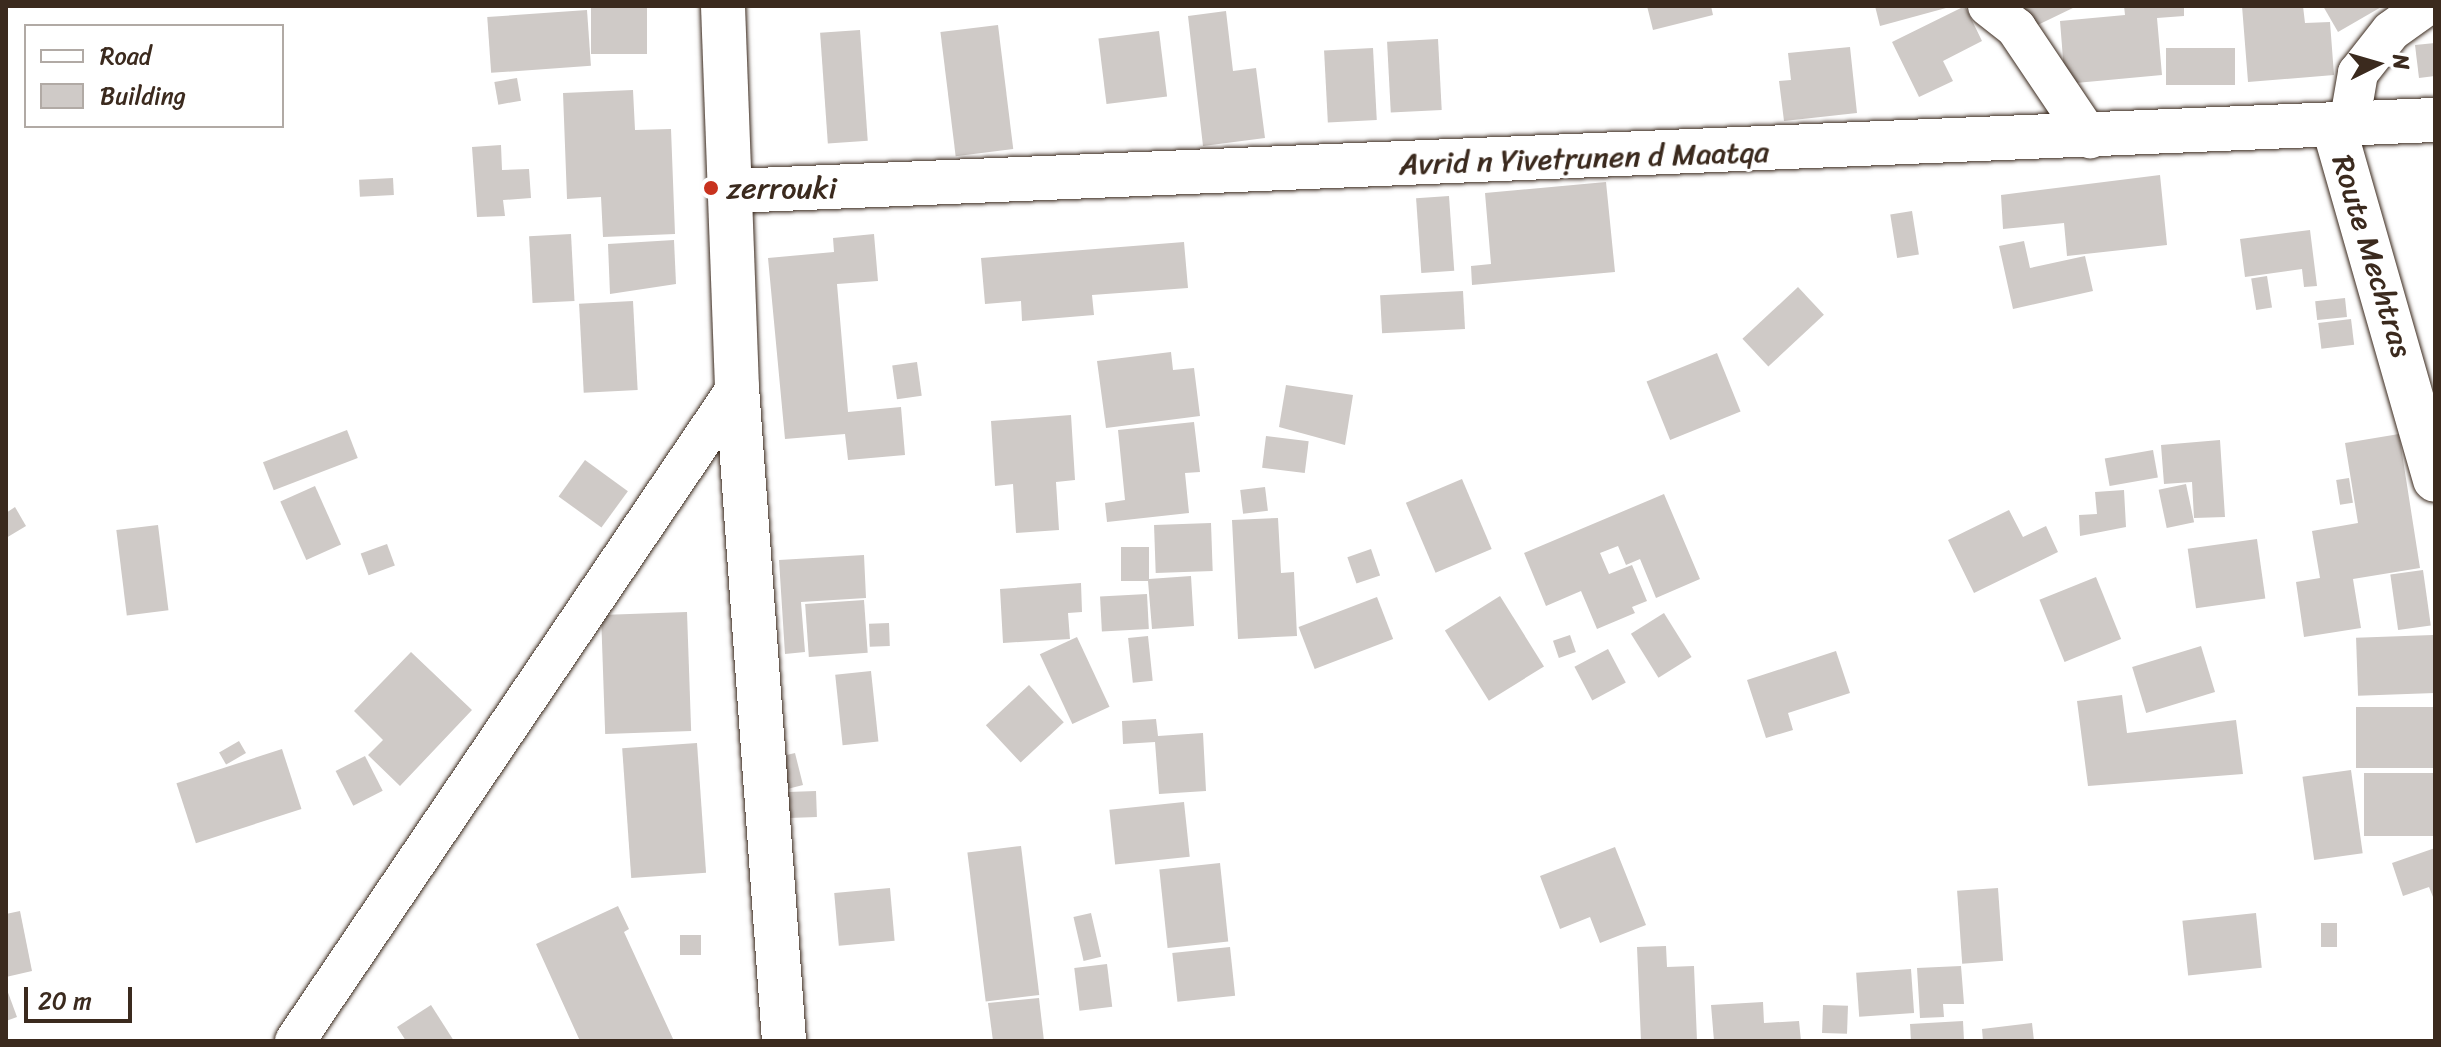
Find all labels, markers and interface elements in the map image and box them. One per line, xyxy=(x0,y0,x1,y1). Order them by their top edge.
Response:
legend xyxy=(24,24,284,128)
north arrow xyxy=(2337,24,2417,104)
text: Road xyxy=(100,35,151,77)
text: N xyxy=(2381,53,2421,71)
text: Building xyxy=(100,75,186,117)
street label: Avrid n Yivetṛunen d Maatqa xyxy=(1397,134,1771,182)
street label: Route Mechtras xyxy=(2324,151,2420,361)
place label: zerrouki xyxy=(727,170,837,206)
marker: zerrouki xyxy=(702,179,720,197)
scale bar xyxy=(28,971,136,1021)
text: 20 m xyxy=(38,980,92,1022)

